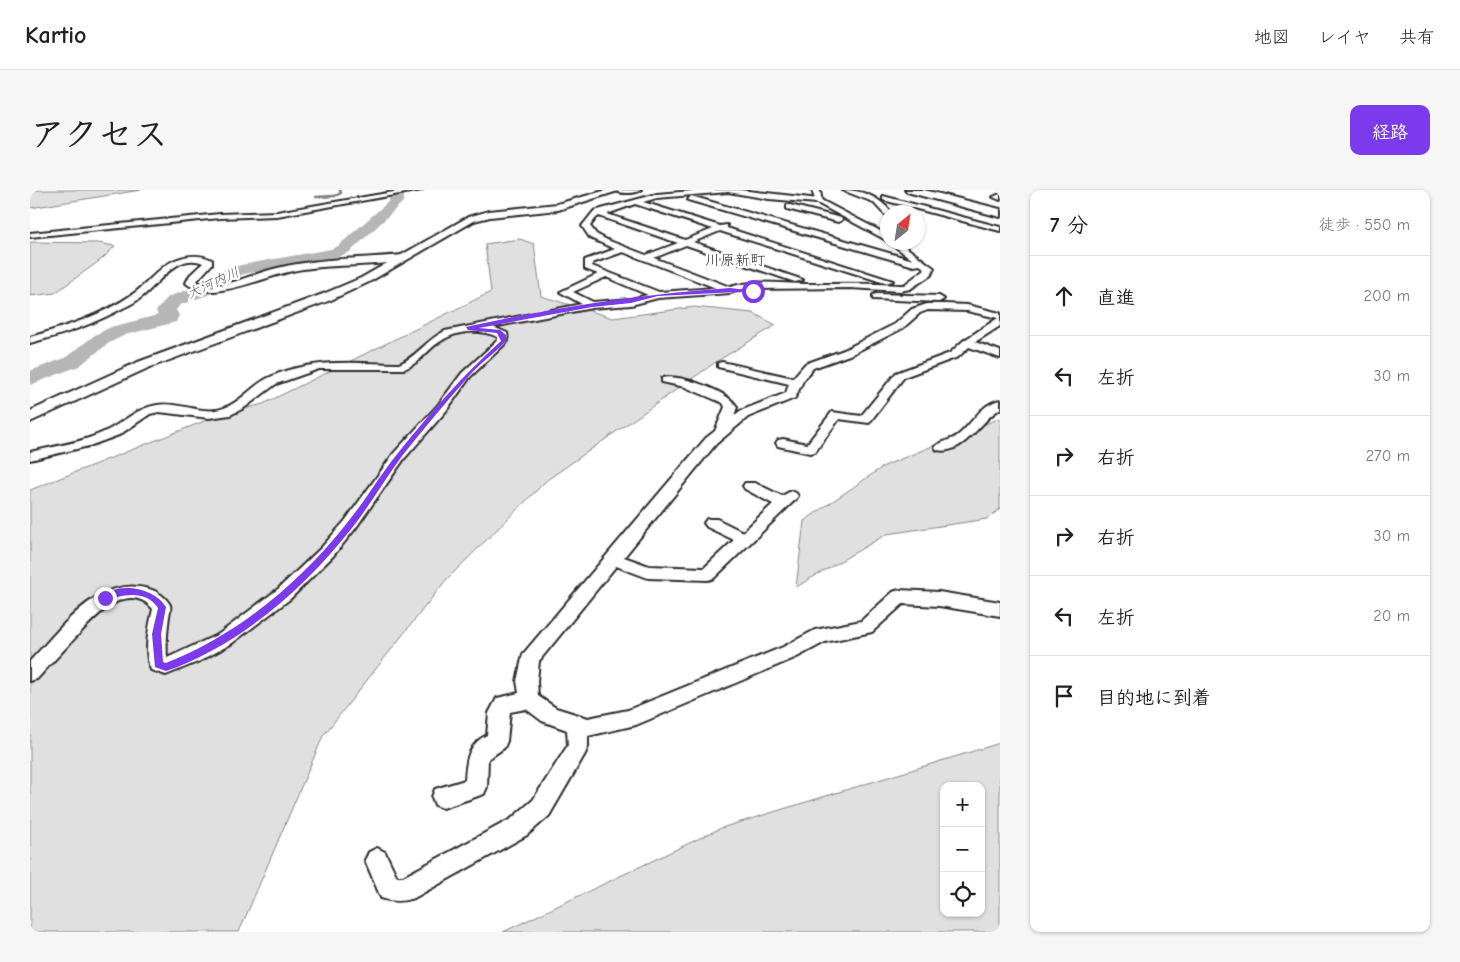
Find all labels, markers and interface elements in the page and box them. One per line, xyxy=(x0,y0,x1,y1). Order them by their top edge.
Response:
text: Kartio xyxy=(25,21,87,49)
text: 地図 xyxy=(1254,27,1290,48)
text: レイヤ xyxy=(1318,27,1371,48)
text: 共有 xyxy=(1399,27,1435,48)
button: 経路 xyxy=(1350,105,1430,155)
text: アクセス xyxy=(30,114,168,155)
north arrow xyxy=(880,205,925,250)
text: 7 分 xyxy=(1050,213,1088,237)
text: 徒歩 · 550 m xyxy=(1319,216,1410,234)
district label: 川原新町 xyxy=(705,251,766,269)
water label: 大河内川 xyxy=(184,263,242,303)
route start xyxy=(742,280,765,303)
icon: ahead xyxy=(1050,282,1078,310)
text: 直進 xyxy=(1097,287,1135,309)
text: 200 m xyxy=(1364,287,1410,305)
icon: left xyxy=(1050,362,1078,390)
text: 左折 xyxy=(1097,367,1135,389)
text: 30 m xyxy=(1374,367,1410,385)
icon: right xyxy=(1050,442,1078,470)
text: 右折 xyxy=(1097,447,1135,469)
text: 270 m xyxy=(1366,447,1410,465)
icon: right xyxy=(1050,522,1078,550)
text: 右折 xyxy=(1097,527,1135,549)
text: 30 m xyxy=(1374,527,1410,545)
route end xyxy=(94,587,117,610)
icon: left xyxy=(1050,602,1078,630)
text: 左折 xyxy=(1097,607,1135,629)
text: 20 m xyxy=(1373,607,1410,625)
icon: arrive xyxy=(1050,682,1078,710)
text: 目的地に到着 xyxy=(1097,687,1211,709)
map controls xyxy=(940,782,985,917)
button: + xyxy=(940,782,985,827)
button: − xyxy=(940,827,985,872)
button: locate xyxy=(940,872,985,917)

